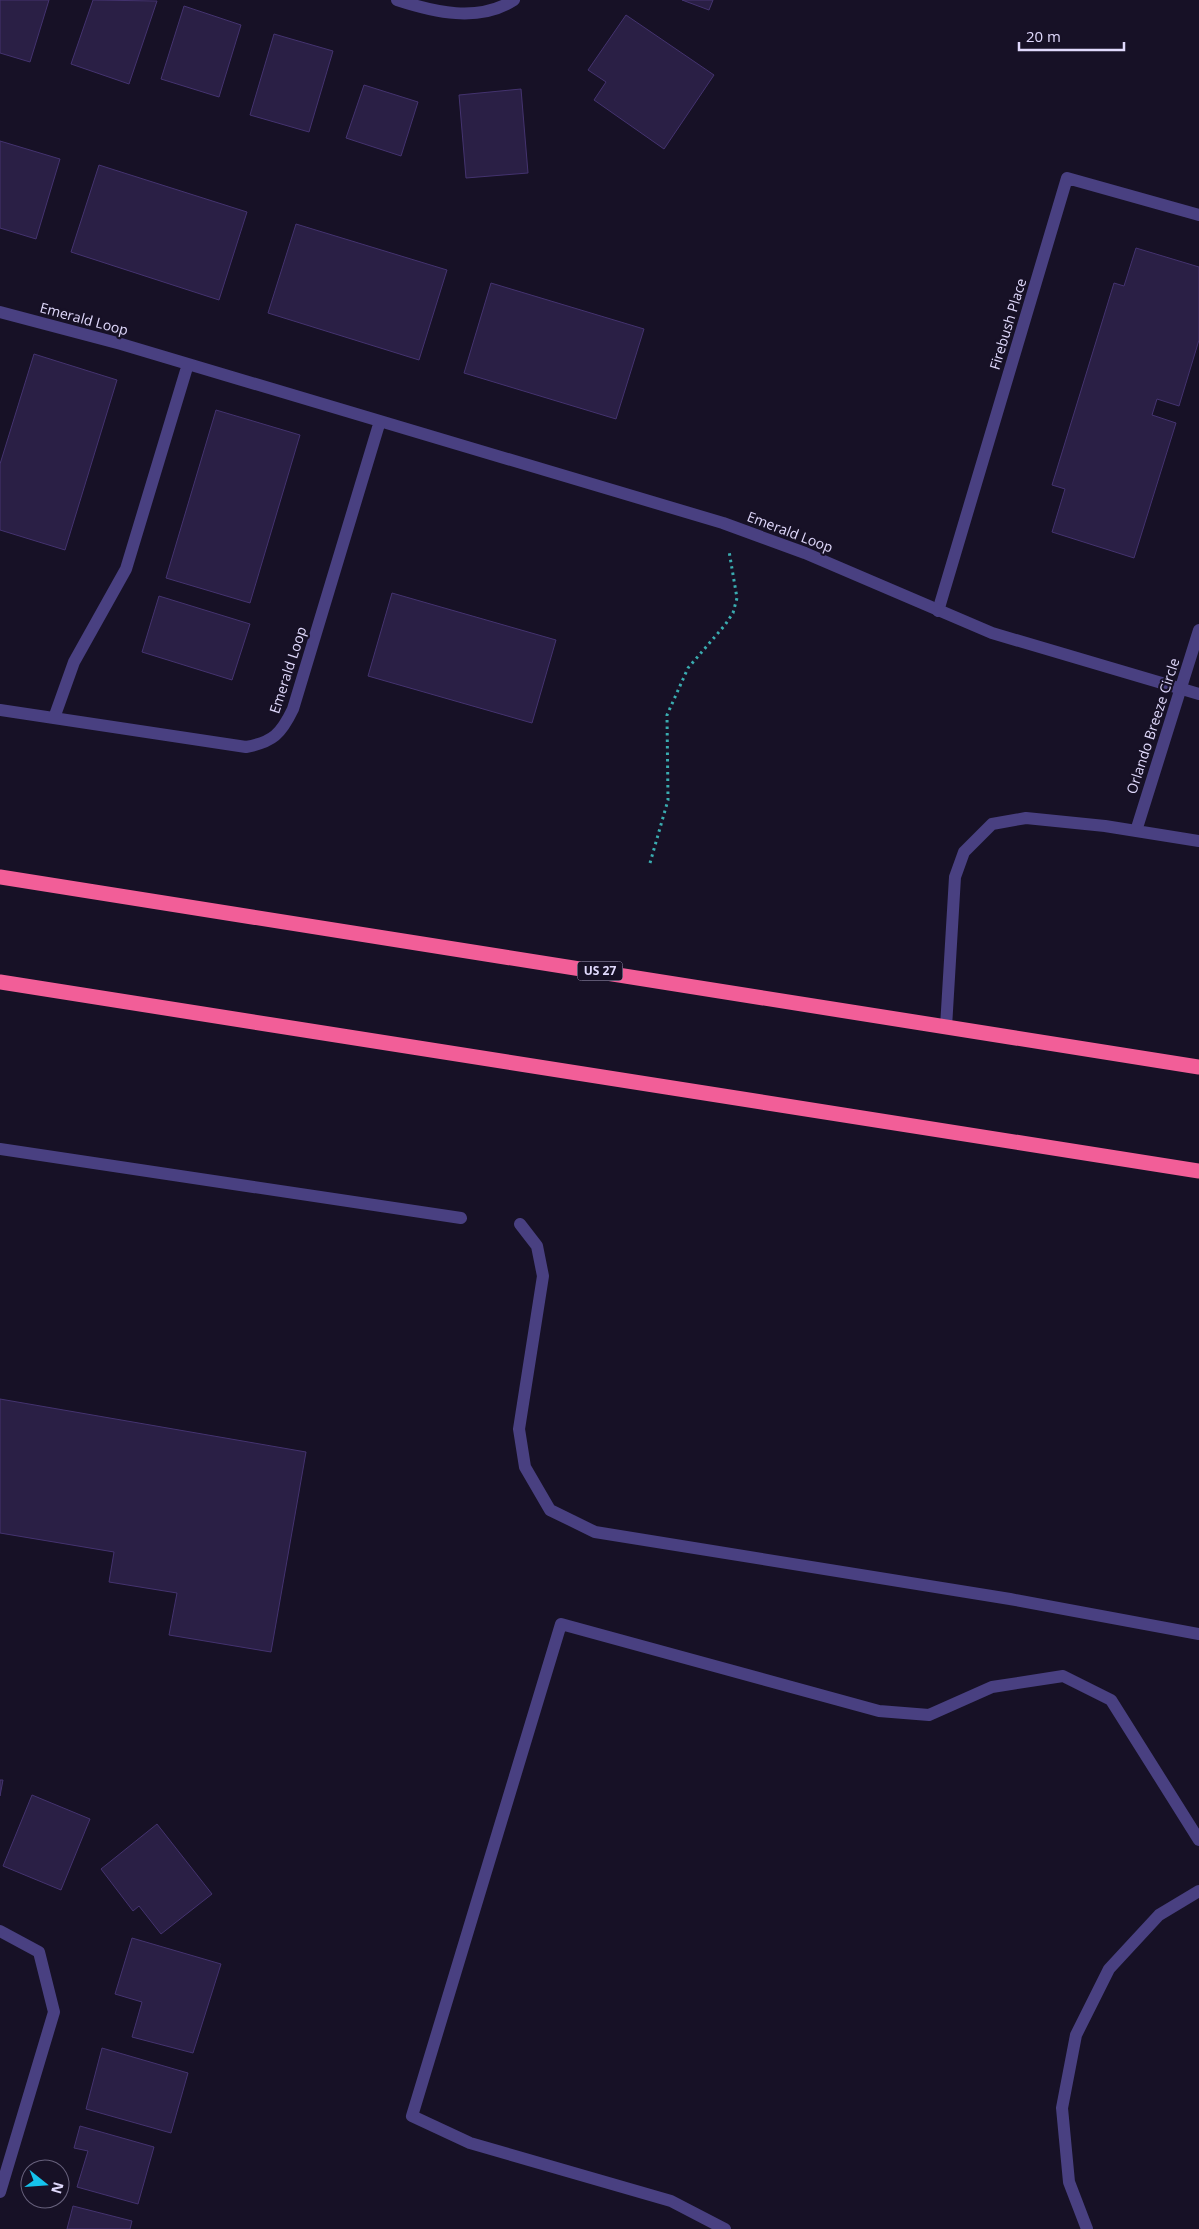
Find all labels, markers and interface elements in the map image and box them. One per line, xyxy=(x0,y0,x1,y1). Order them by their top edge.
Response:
scale bar xyxy=(1019,20,1124,52)
text: 20 m xyxy=(1026,26,1061,46)
street label: Firebush Place xyxy=(985,276,1030,372)
street label: Emerald Loop xyxy=(38,298,130,339)
street label: Emerald Loop xyxy=(745,506,836,557)
street label: Emerald Loop xyxy=(264,624,311,716)
street label: Orlando Breeze Circle xyxy=(1122,655,1184,796)
road number: US 27 xyxy=(578,961,622,980)
north arrow xyxy=(20,2159,70,2209)
text: N xyxy=(47,2180,69,2196)

